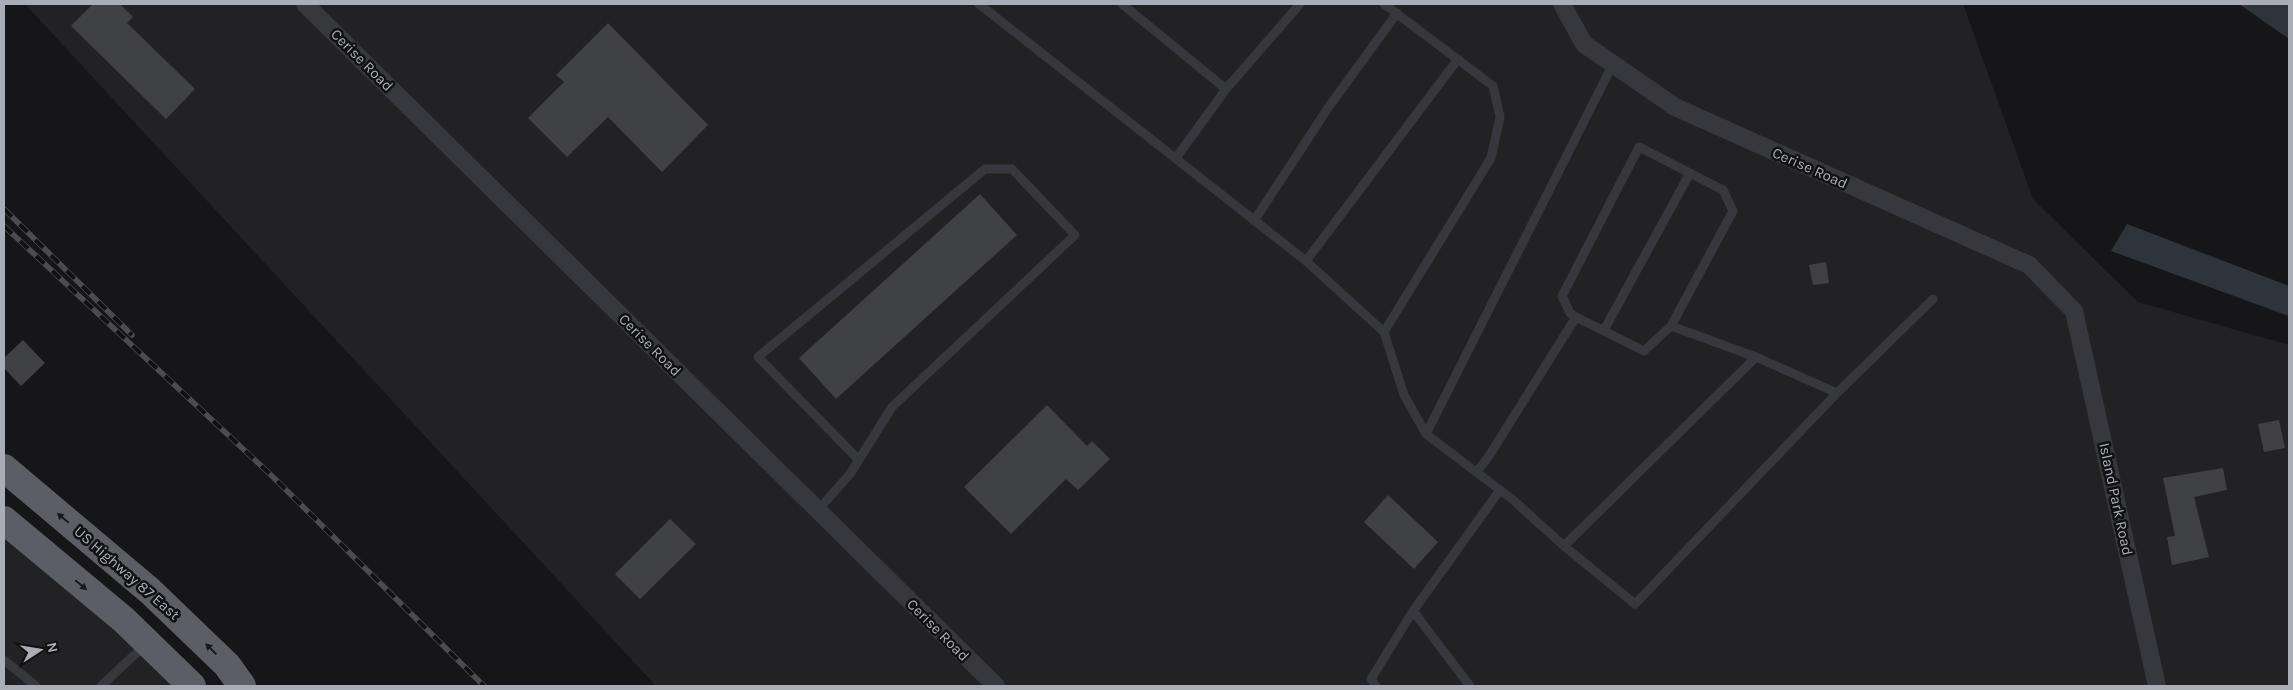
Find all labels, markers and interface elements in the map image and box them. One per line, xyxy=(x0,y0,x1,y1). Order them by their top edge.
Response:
street label: Cerise Road xyxy=(327,25,397,95)
street label: Cerise Road xyxy=(1770,143,1850,193)
street label: Cerise Road xyxy=(615,310,685,380)
street label: Island Park Road xyxy=(2095,441,2137,557)
one-way arrow xyxy=(58,512,70,524)
street label: US Highway 87 East xyxy=(70,522,184,624)
one-way arrow xyxy=(75,579,88,590)
street label: Cerise Road xyxy=(903,595,973,665)
north arrow xyxy=(15,625,65,675)
text: N xyxy=(43,641,62,654)
one-way arrow xyxy=(205,643,217,655)

